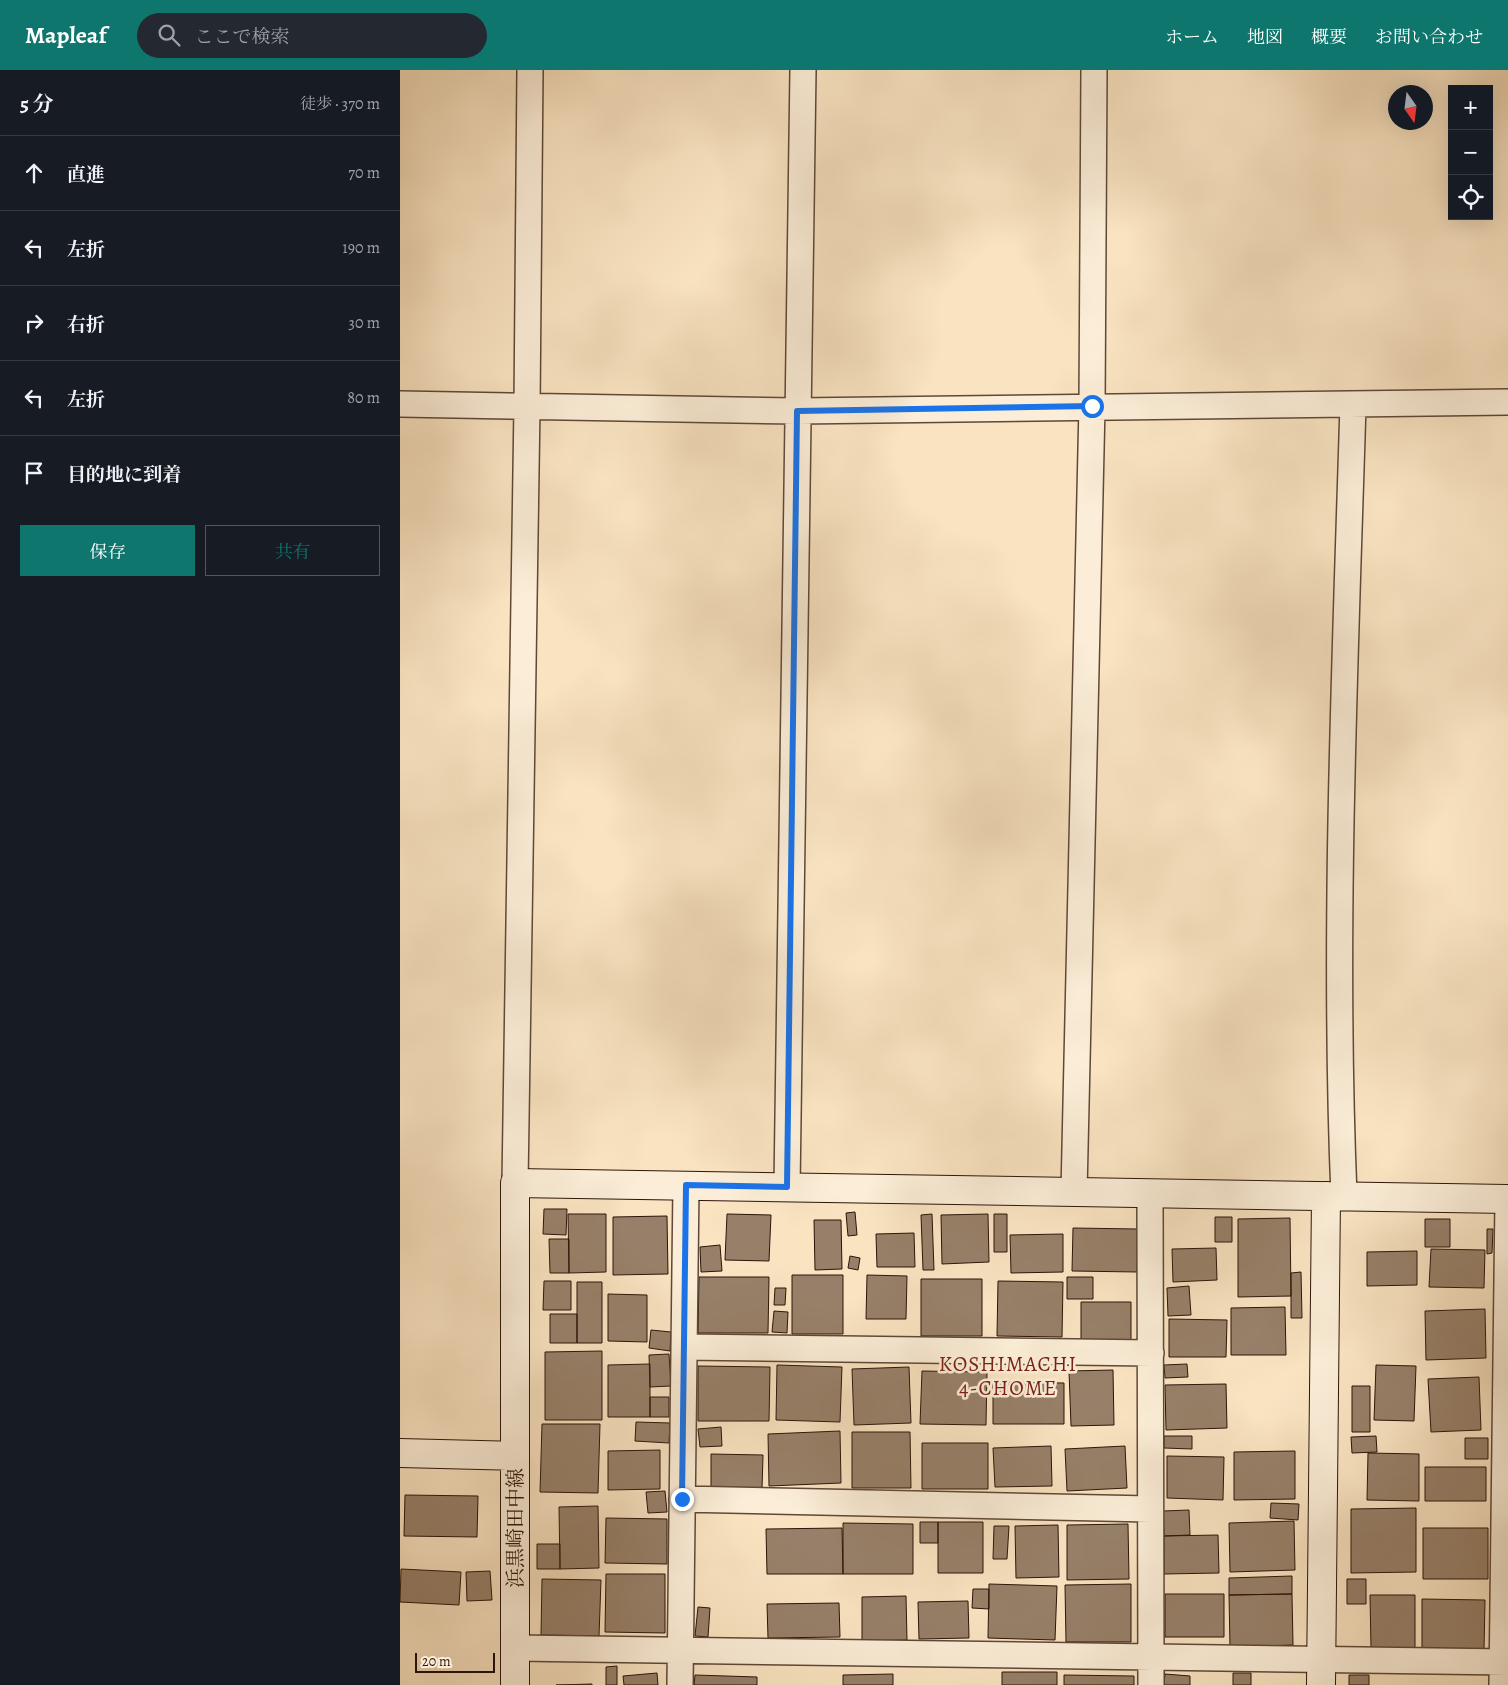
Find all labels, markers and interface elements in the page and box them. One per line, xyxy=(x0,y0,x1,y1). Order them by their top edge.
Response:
search box xyxy=(137,13,487,58)
text: Mapleaf xyxy=(25,19,107,51)
icon: search xyxy=(155,21,183,49)
text: ここで検索 xyxy=(195,24,290,50)
text: ホーム xyxy=(1165,25,1219,49)
text: 地図 xyxy=(1247,25,1283,49)
text: 概要 xyxy=(1311,25,1347,49)
text: お問い合わせ xyxy=(1375,25,1483,49)
north arrow xyxy=(1388,85,1433,130)
map controls xyxy=(1448,85,1493,220)
button: + xyxy=(1448,85,1493,130)
text: 5 分 xyxy=(20,90,54,118)
text: 徒歩 · 370 m xyxy=(300,93,380,115)
button: − xyxy=(1448,130,1493,175)
icon: ahead xyxy=(20,159,48,187)
text: 直進 xyxy=(67,162,105,188)
text: 70 m xyxy=(348,162,380,184)
button: locate xyxy=(1448,175,1493,220)
icon: left xyxy=(20,234,48,262)
text: 左折 xyxy=(67,237,105,263)
text: 190 m xyxy=(342,237,380,259)
icon: right xyxy=(20,309,48,337)
text: 右折 xyxy=(67,312,105,338)
text: 30 m xyxy=(348,312,380,334)
icon: left xyxy=(20,384,48,412)
text: 左折 xyxy=(67,387,105,413)
text: 80 m xyxy=(347,387,380,409)
route start xyxy=(1081,395,1104,418)
icon: arrive xyxy=(20,459,48,487)
text: 目的地に到着 xyxy=(67,462,181,488)
button: 保存 xyxy=(20,525,195,576)
button: 共有 xyxy=(205,525,380,576)
district label: KOSHIMACHI 4-CHOME xyxy=(939,1350,1077,1402)
street label: 浜黒崎田中線 xyxy=(502,1468,529,1588)
route end xyxy=(671,1488,694,1511)
scale bar xyxy=(415,1650,495,1673)
text: 20 m xyxy=(422,1652,451,1671)

